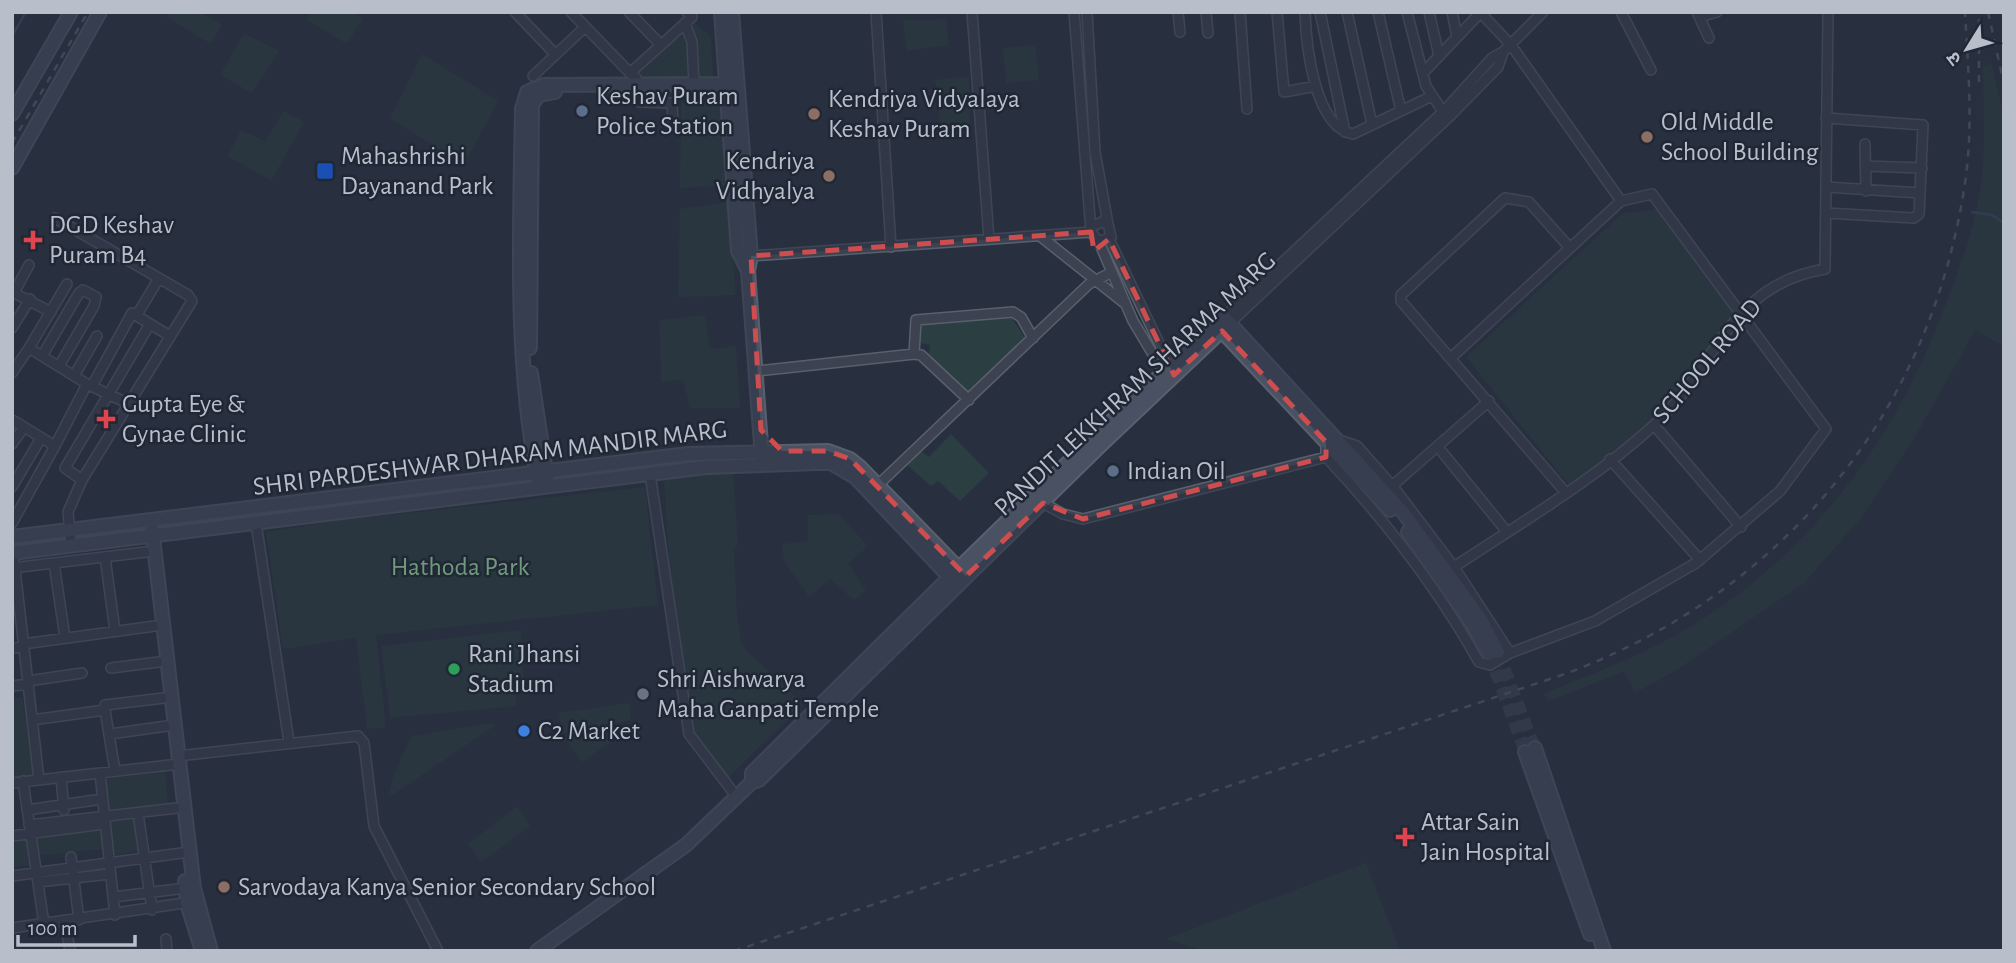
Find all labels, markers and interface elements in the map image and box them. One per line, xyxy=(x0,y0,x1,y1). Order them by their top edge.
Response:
north arrow xyxy=(1932,14,2002,84)
text: उ xyxy=(1943,47,1966,68)
place label: Keshav Puram Police Station xyxy=(596,83,739,139)
place label: Kendriya Vidyalaya Keshav Puram xyxy=(828,86,1020,142)
marker: Keshav Puram Police Station xyxy=(574,103,590,119)
marker: Kendriya Vidyalaya Keshav Puram xyxy=(806,106,822,122)
place label: Old Middle School Building xyxy=(1661,109,1819,165)
marker: Old Middle School Building xyxy=(1639,129,1655,145)
place label: Mahashrishi Dayanand Park xyxy=(341,143,493,199)
place label: Kendriya Vidhyalya xyxy=(716,148,815,204)
marker: Mahashrishi Dayanand Park xyxy=(315,161,335,181)
marker: Kendriya Vidhyalya xyxy=(821,168,837,184)
place label: DGD Keshav Puram B4 xyxy=(49,212,174,268)
marker: DGD Keshav Puram B4 xyxy=(23,230,43,250)
street label: PANDIT LEKKHRAM SHARMA MARG xyxy=(989,247,1281,521)
street label: SCHOOL ROAD xyxy=(1648,294,1766,428)
place label: Gupta Eye & Gynae Clinic xyxy=(122,391,246,447)
marker: Gupta Eye & Gynae Clinic xyxy=(96,409,116,429)
street label: SHRI PARDESHWAR DHARAM MANDIR MARG xyxy=(251,416,729,500)
place label: Indian Oil xyxy=(1127,458,1226,484)
marker: Indian Oil xyxy=(1105,463,1121,479)
park label: Hathoda Park xyxy=(391,554,529,580)
place label: Rani Jhansi Stadium xyxy=(468,641,580,697)
marker: Rani Jhansi Stadium xyxy=(446,661,462,677)
place label: Shri Aishwarya Maha Ganpati Temple xyxy=(657,666,879,722)
marker: Shri Aishwarya Maha Ganpati Temple xyxy=(635,686,651,702)
place label: C2 Market xyxy=(538,718,640,744)
marker: C2 Market xyxy=(516,723,532,739)
place label: Attar Sain Jain Hospital xyxy=(1421,809,1550,865)
marker: Attar Sain Jain Hospital xyxy=(1395,827,1415,847)
place label: Sarvodaya Kanya Senior Secondary School xyxy=(238,874,656,900)
marker: Sarvodaya Kanya Senior Secondary School xyxy=(216,879,232,895)
scale bar xyxy=(18,904,135,948)
text: 100 m xyxy=(28,918,78,939)

